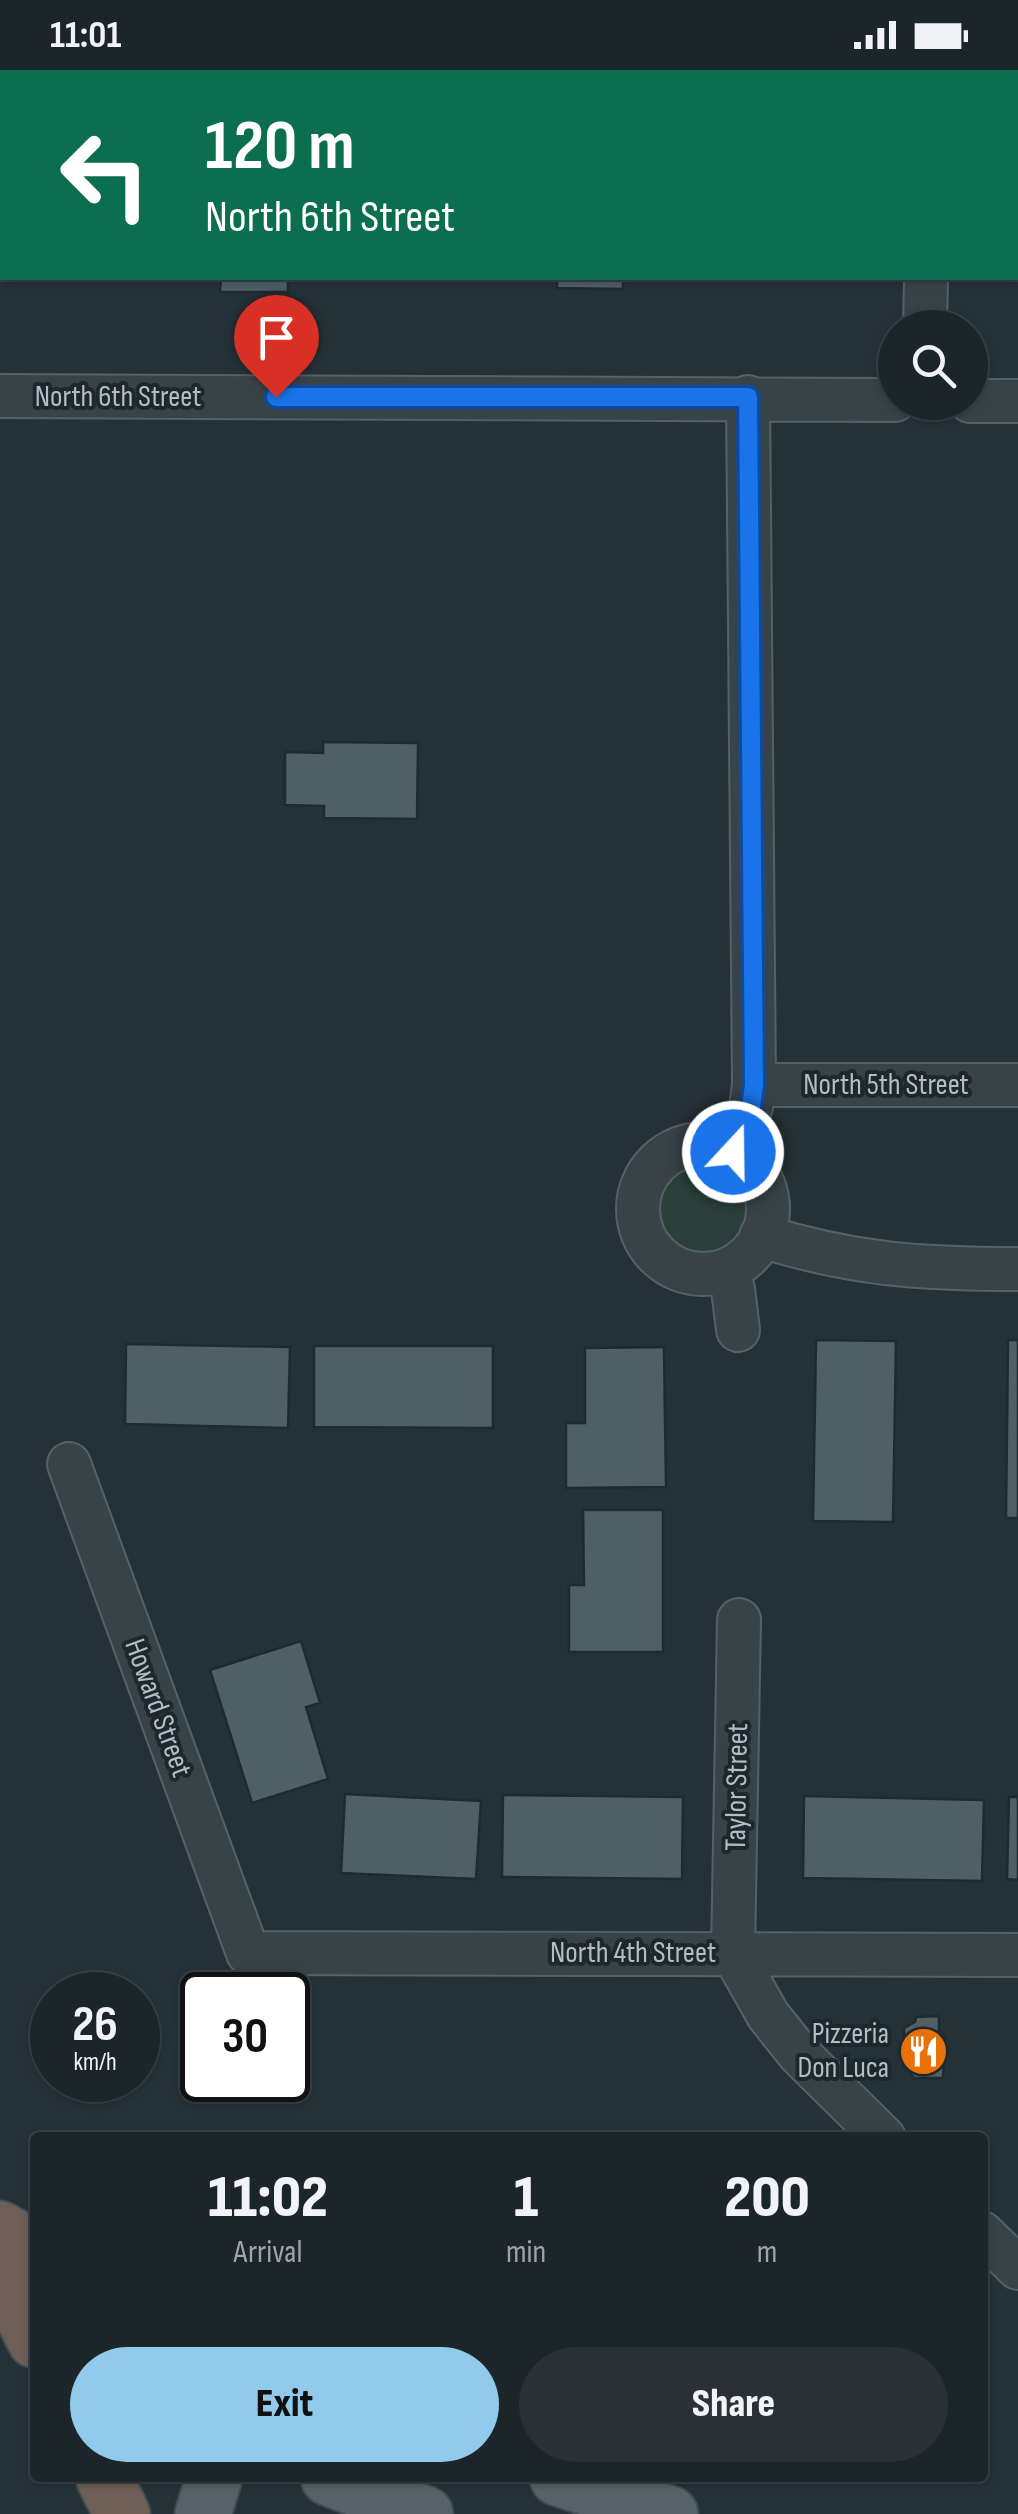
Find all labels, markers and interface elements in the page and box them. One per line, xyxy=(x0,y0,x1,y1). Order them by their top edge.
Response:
text: 11:01 xyxy=(50,13,121,58)
text: 120 m xyxy=(205,105,355,189)
icon: left xyxy=(40,110,170,240)
text: North 6th Street xyxy=(205,190,455,245)
pin xyxy=(234,295,319,398)
icon: arrive xyxy=(249,310,304,365)
map controls xyxy=(878,310,988,420)
button: search xyxy=(878,310,988,420)
street label: North 6th Street xyxy=(35,379,201,415)
street label: North 5th Street xyxy=(803,1067,969,1103)
position arrow xyxy=(681,1100,785,1204)
street label: Howard Street xyxy=(116,1634,200,1782)
street label: Taylor Street xyxy=(718,1723,756,1851)
street label: North 4th Street xyxy=(550,1935,716,1971)
speed limit sign: 30 xyxy=(180,1972,310,2102)
text: 26 xyxy=(72,1995,118,2055)
place label: Pizzeria Don Luca xyxy=(797,2016,889,2086)
restaurant icon: Pizzeria Don Luca xyxy=(898,2025,950,2077)
text: km/h xyxy=(73,2047,117,2078)
text: 11:02 xyxy=(208,2162,328,2234)
text: 1 xyxy=(514,2162,538,2234)
text: 200 xyxy=(724,2162,810,2234)
text: Arrival xyxy=(234,2233,302,2272)
text: min xyxy=(506,2233,546,2272)
text: m xyxy=(757,2233,777,2272)
button: Exit xyxy=(70,2347,499,2462)
button: Share xyxy=(519,2347,948,2462)

